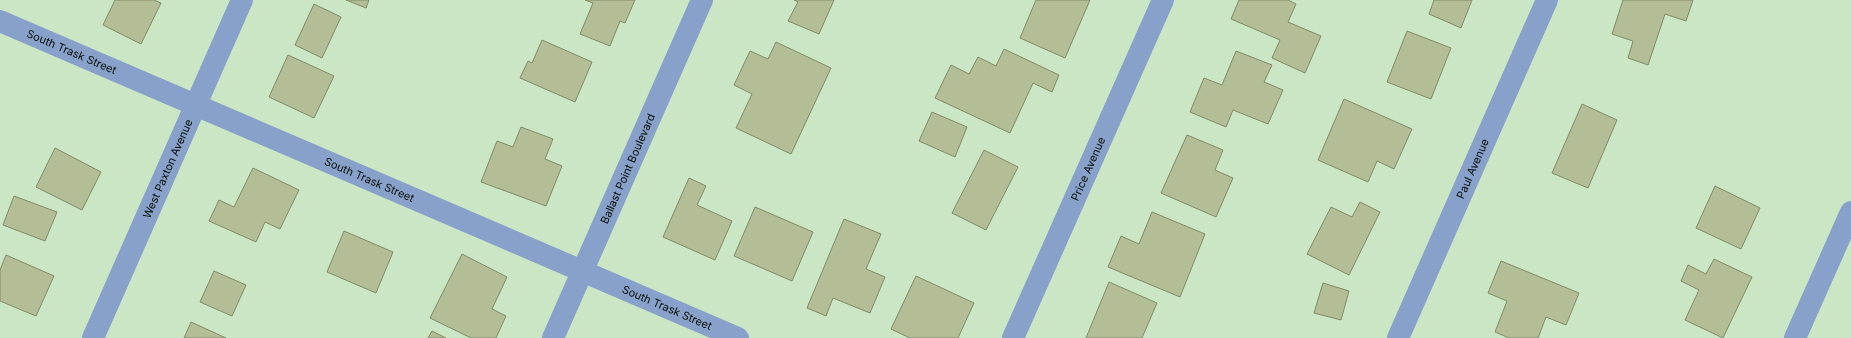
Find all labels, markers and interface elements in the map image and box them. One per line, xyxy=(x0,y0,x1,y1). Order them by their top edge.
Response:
street label: South Trask Street xyxy=(25,26,119,77)
street label: Ballast Point Boulevard xyxy=(597,111,658,226)
street label: West Paxton Avenue xyxy=(140,117,196,221)
street label: Price Avenue xyxy=(1068,135,1108,203)
street label: Paul Avenue xyxy=(1453,137,1492,201)
street label: South Trask Street xyxy=(322,154,417,205)
street label: South Trask Street xyxy=(620,282,714,333)

